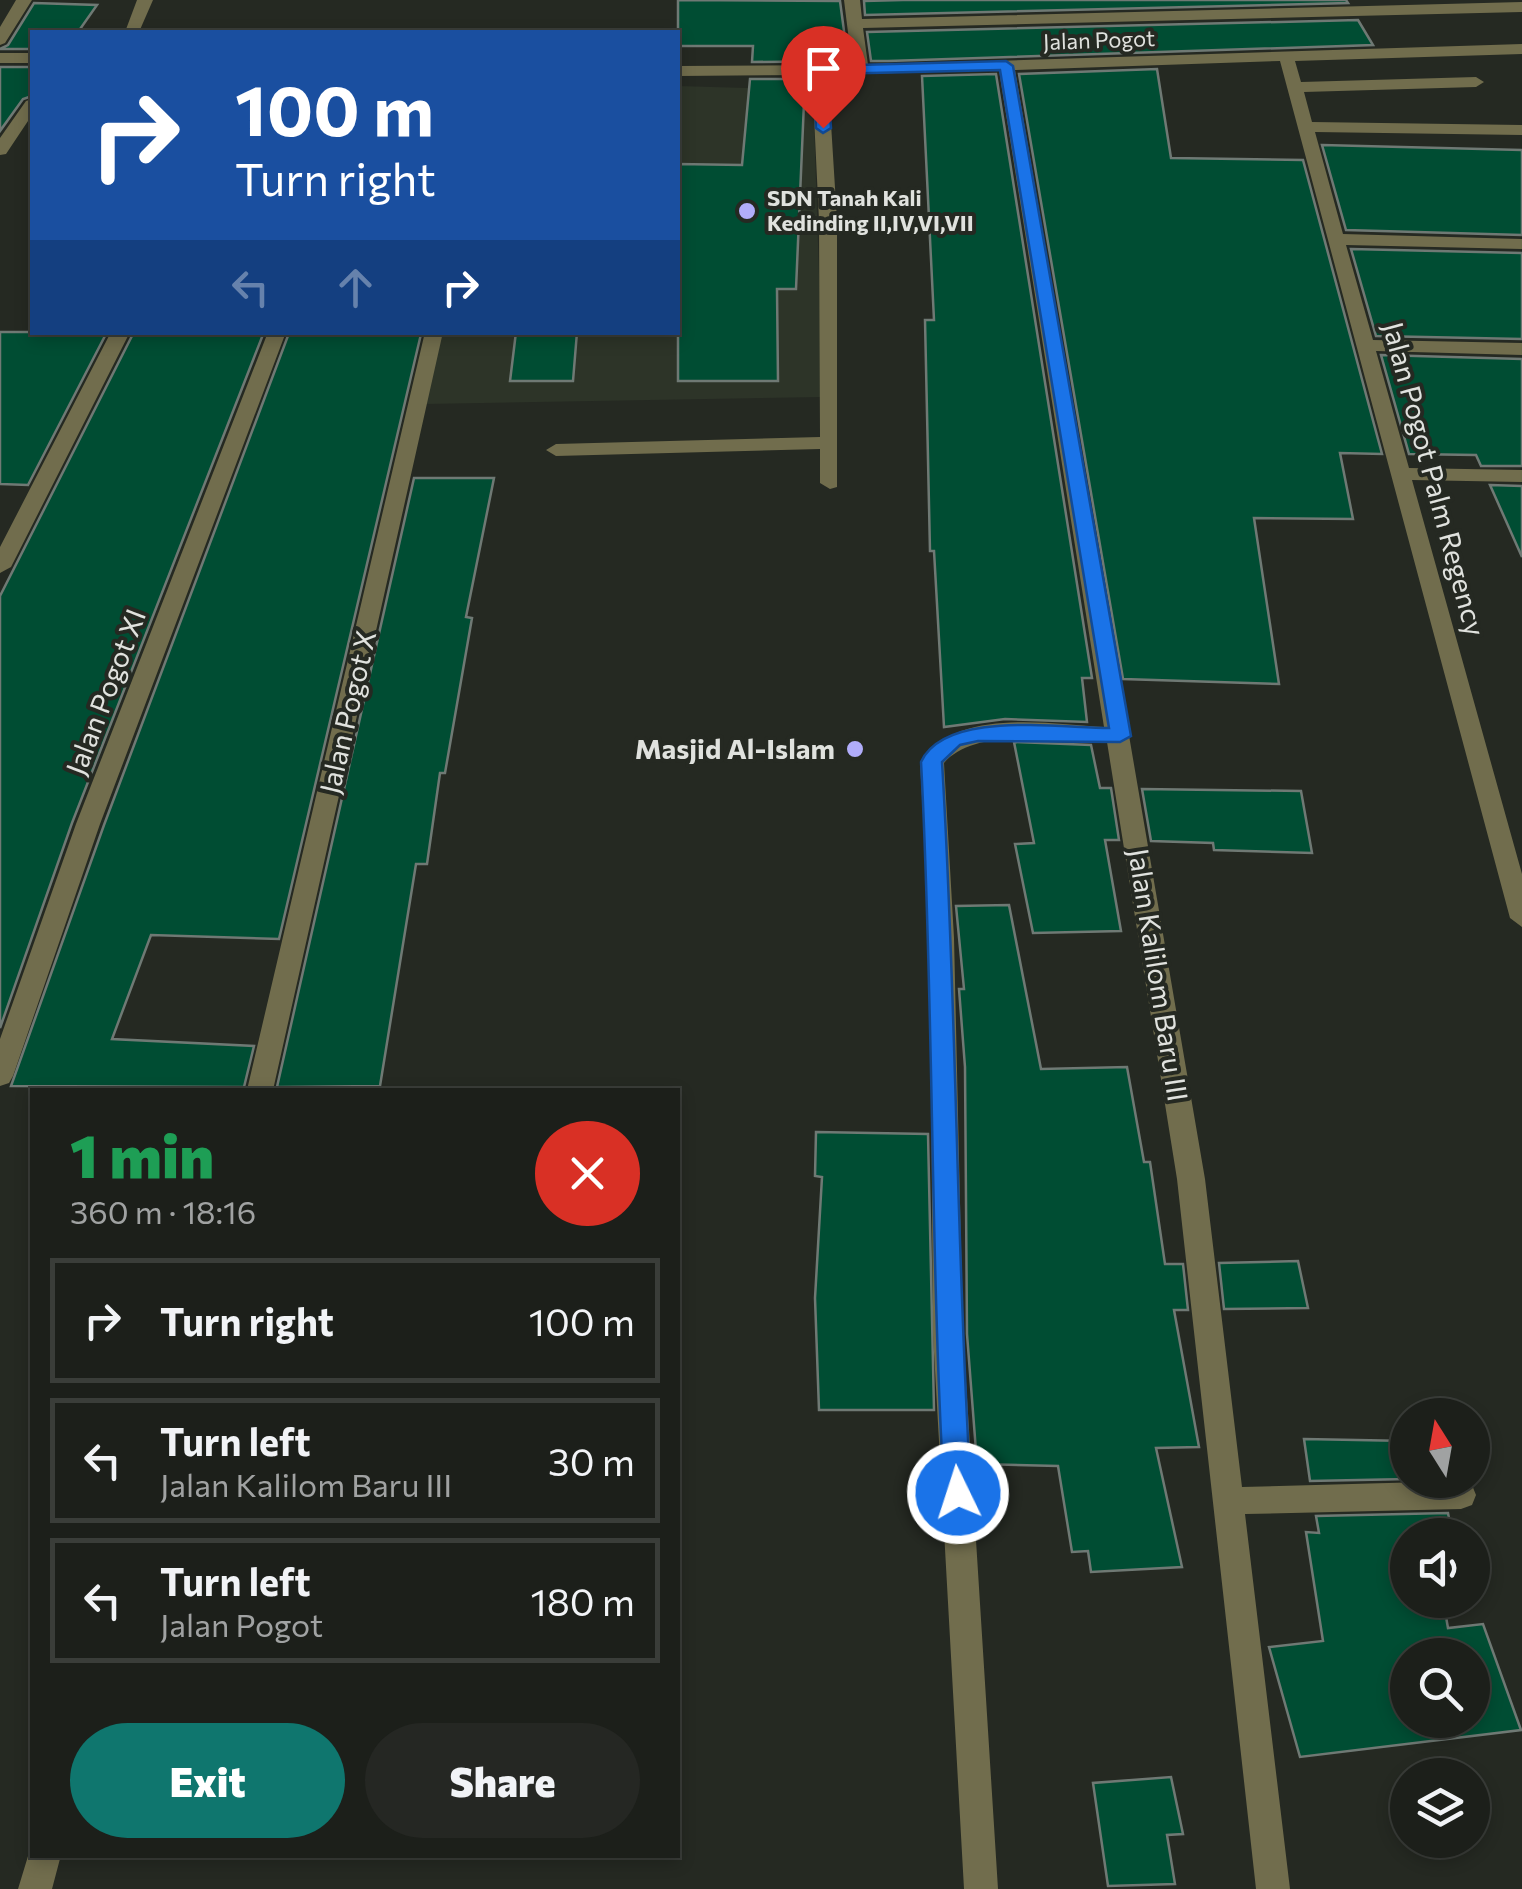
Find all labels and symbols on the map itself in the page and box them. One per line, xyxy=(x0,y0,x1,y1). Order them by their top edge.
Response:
street label: Jalan Pogot xyxy=(1042,24,1155,55)
pin xyxy=(781,26,866,129)
place label: SDN Tanah Kali Kedinding II,IV,VI,VII xyxy=(767,184,974,236)
marker: SDN Tanah Kali Kedinding II,IV,VI,VII xyxy=(736,200,758,222)
street label: Jalan Pogot Palm Regency xyxy=(1377,318,1493,640)
street label: Jalan Pogot XI xyxy=(58,604,152,779)
street label: Jalan Pogot X xyxy=(312,627,382,797)
place label: Masjid Al-Islam xyxy=(635,731,835,765)
marker: Masjid Al-Islam xyxy=(844,738,866,760)
street label: Jalan Kalilom Baru III xyxy=(1122,846,1196,1104)
north arrow xyxy=(1390,1398,1490,1498)
position arrow xyxy=(906,1441,1010,1545)

